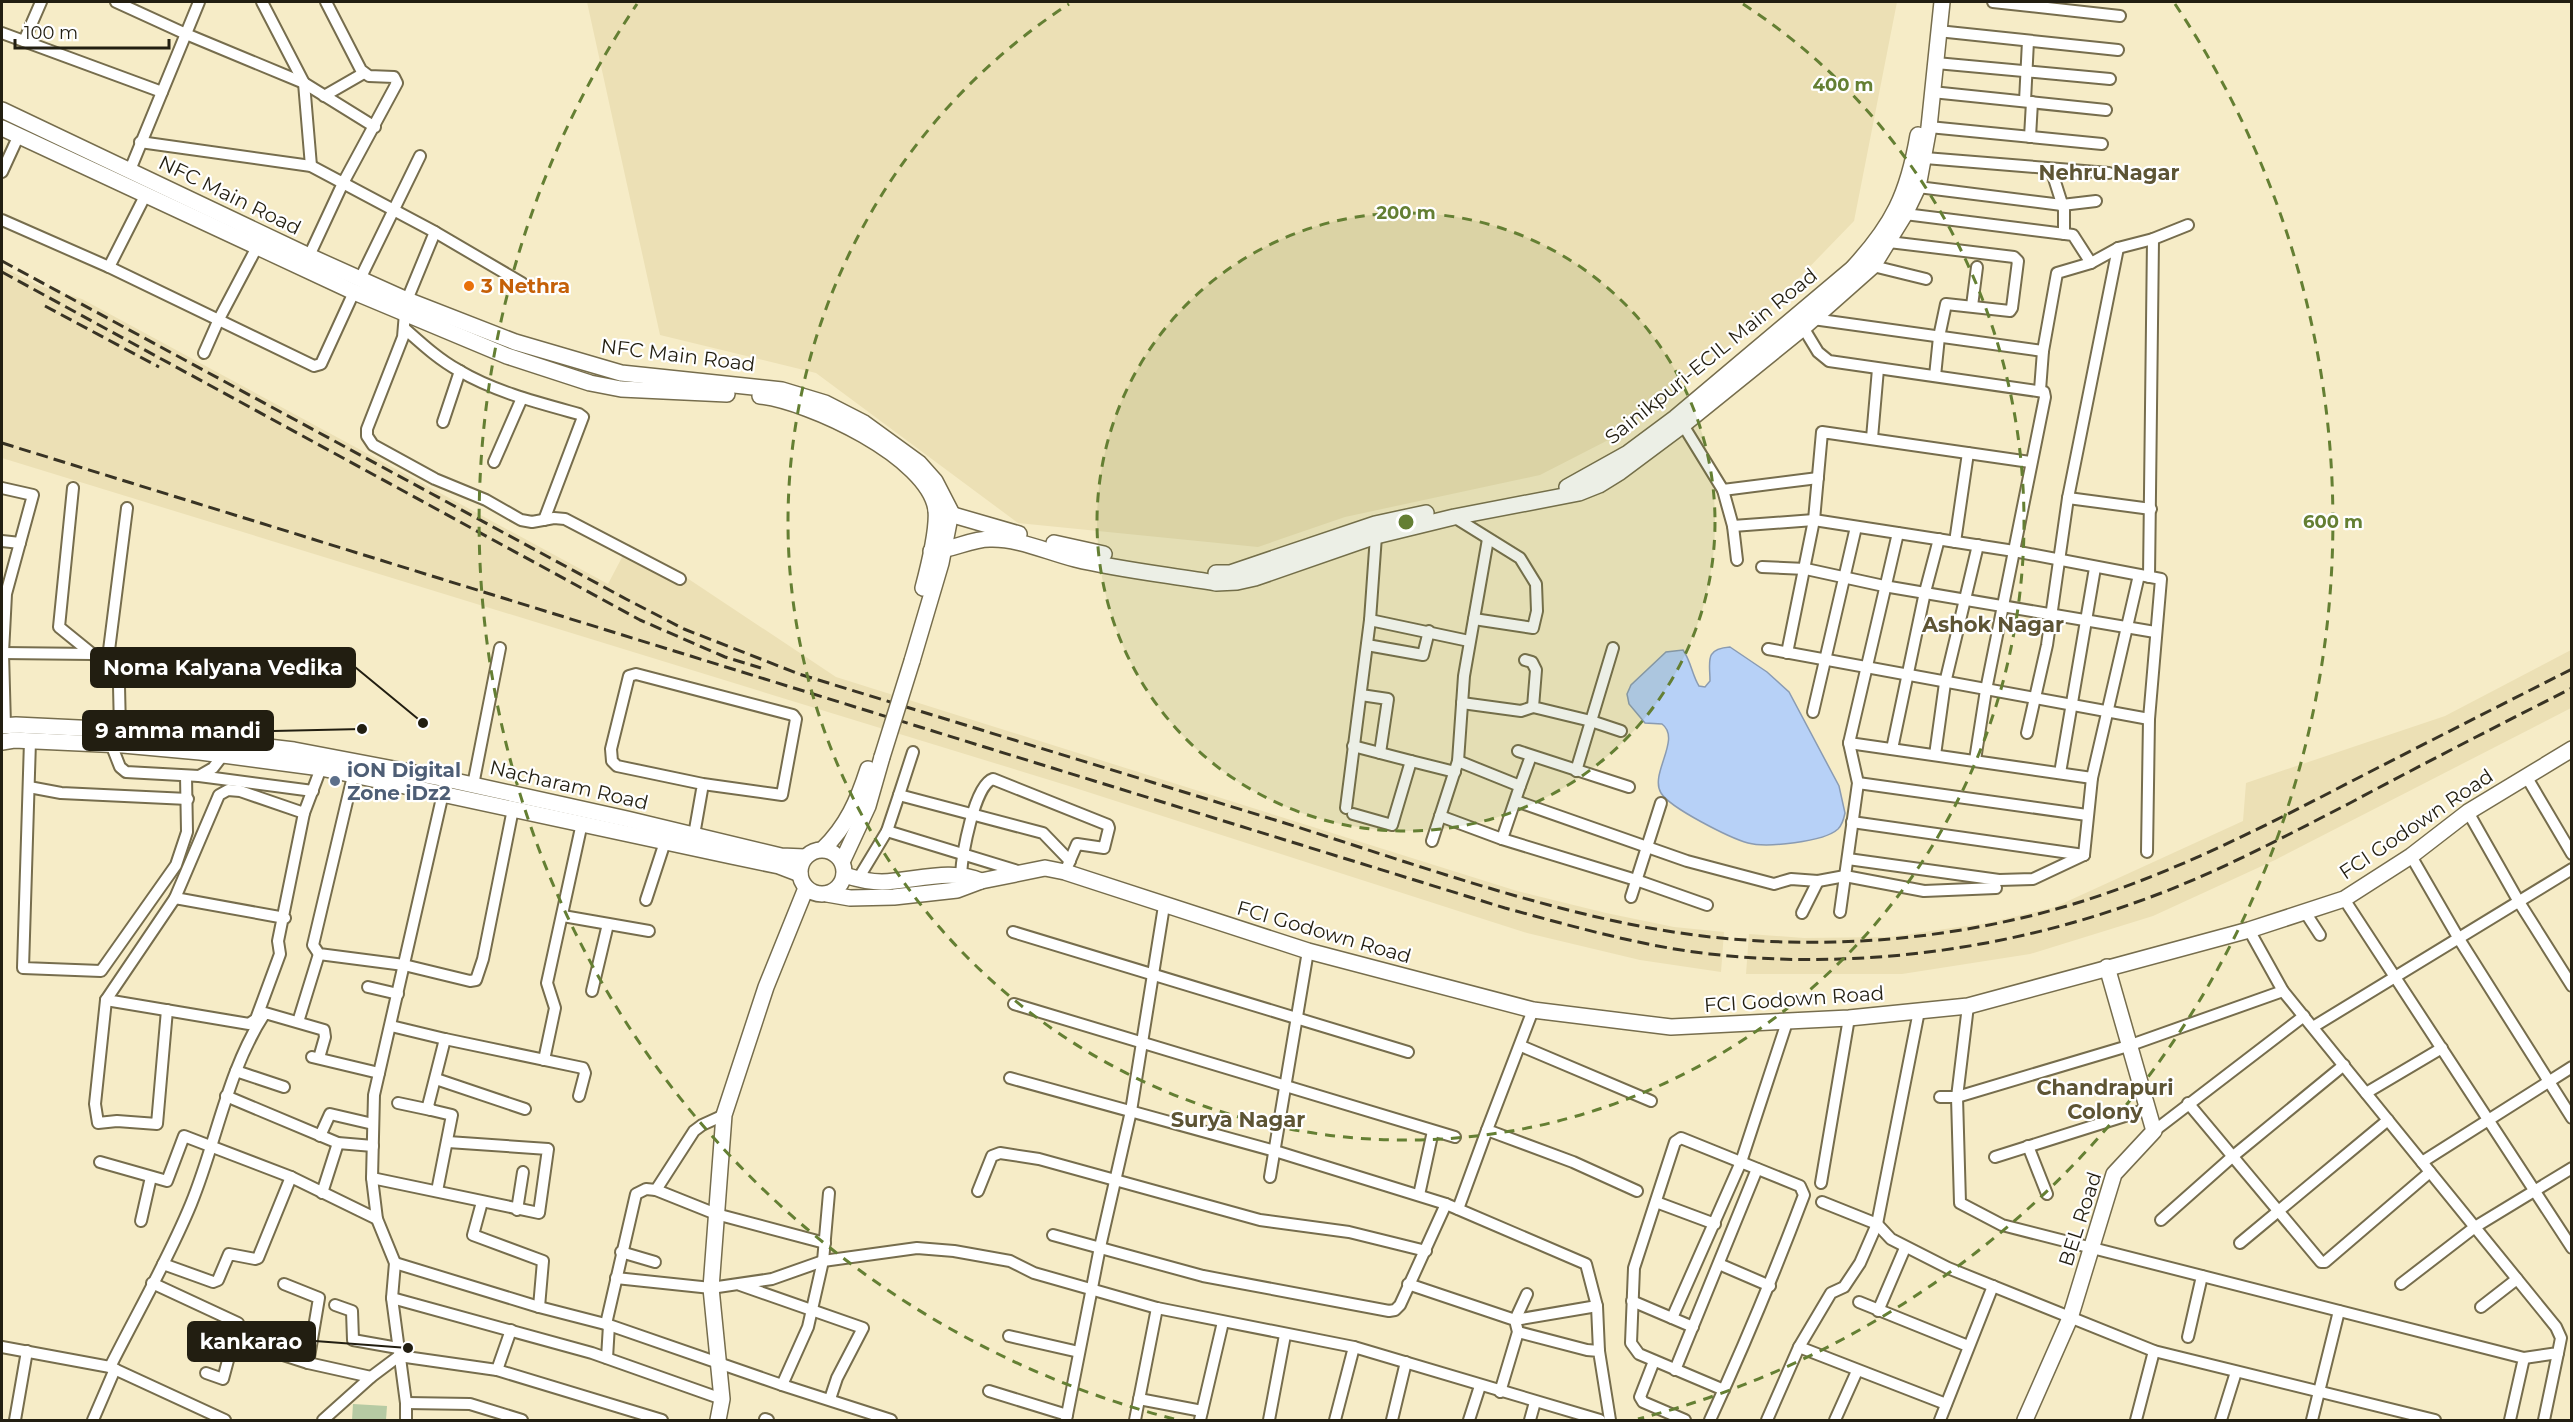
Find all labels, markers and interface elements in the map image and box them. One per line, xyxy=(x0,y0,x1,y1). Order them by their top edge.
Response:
scale bar xyxy=(15,12,170,50)
text: 100 m xyxy=(24,22,78,44)
text: 400 m xyxy=(1813,74,1873,96)
street label: NFC Main Road xyxy=(155,150,305,240)
district label: Nehru Nagar xyxy=(2039,160,2179,185)
text: 200 m xyxy=(1376,202,1436,224)
street label: Sainikpuri-ECIL Main Road xyxy=(1600,263,1822,449)
place label: 3 Nethra xyxy=(480,274,570,298)
marker: 3 Nethra xyxy=(462,279,476,293)
street label: NFC Main Road xyxy=(599,334,757,376)
text: 600 m xyxy=(2303,511,2363,533)
centre of rings xyxy=(1396,512,1416,532)
district label: Ashok Nagar xyxy=(1921,612,2064,637)
callout: Noma Kalyana Vedika xyxy=(91,648,355,687)
text: Noma Kalyana Vedika xyxy=(103,655,343,680)
callout: 9 amma mandi xyxy=(83,711,273,750)
text: 9 amma mandi xyxy=(95,718,261,743)
street label: Nacharam Road xyxy=(487,755,651,815)
place label: iON Digital Zone iDz2 xyxy=(347,758,461,805)
street label: FCI Godown Road xyxy=(2335,764,2497,884)
marker: iON Digital Zone iDz2 xyxy=(328,774,342,788)
street label: FCI Godown Road xyxy=(1234,896,1414,968)
street label: FCI Godown Road xyxy=(1703,981,1885,1017)
district label: Chandrapuri Colony xyxy=(2036,1075,2174,1124)
district label: Surya Nagar xyxy=(1171,1107,1305,1132)
street label: BEL Road xyxy=(2053,1169,2107,1269)
callout: kankarao xyxy=(188,1322,315,1361)
text: kankarao xyxy=(200,1329,303,1354)

